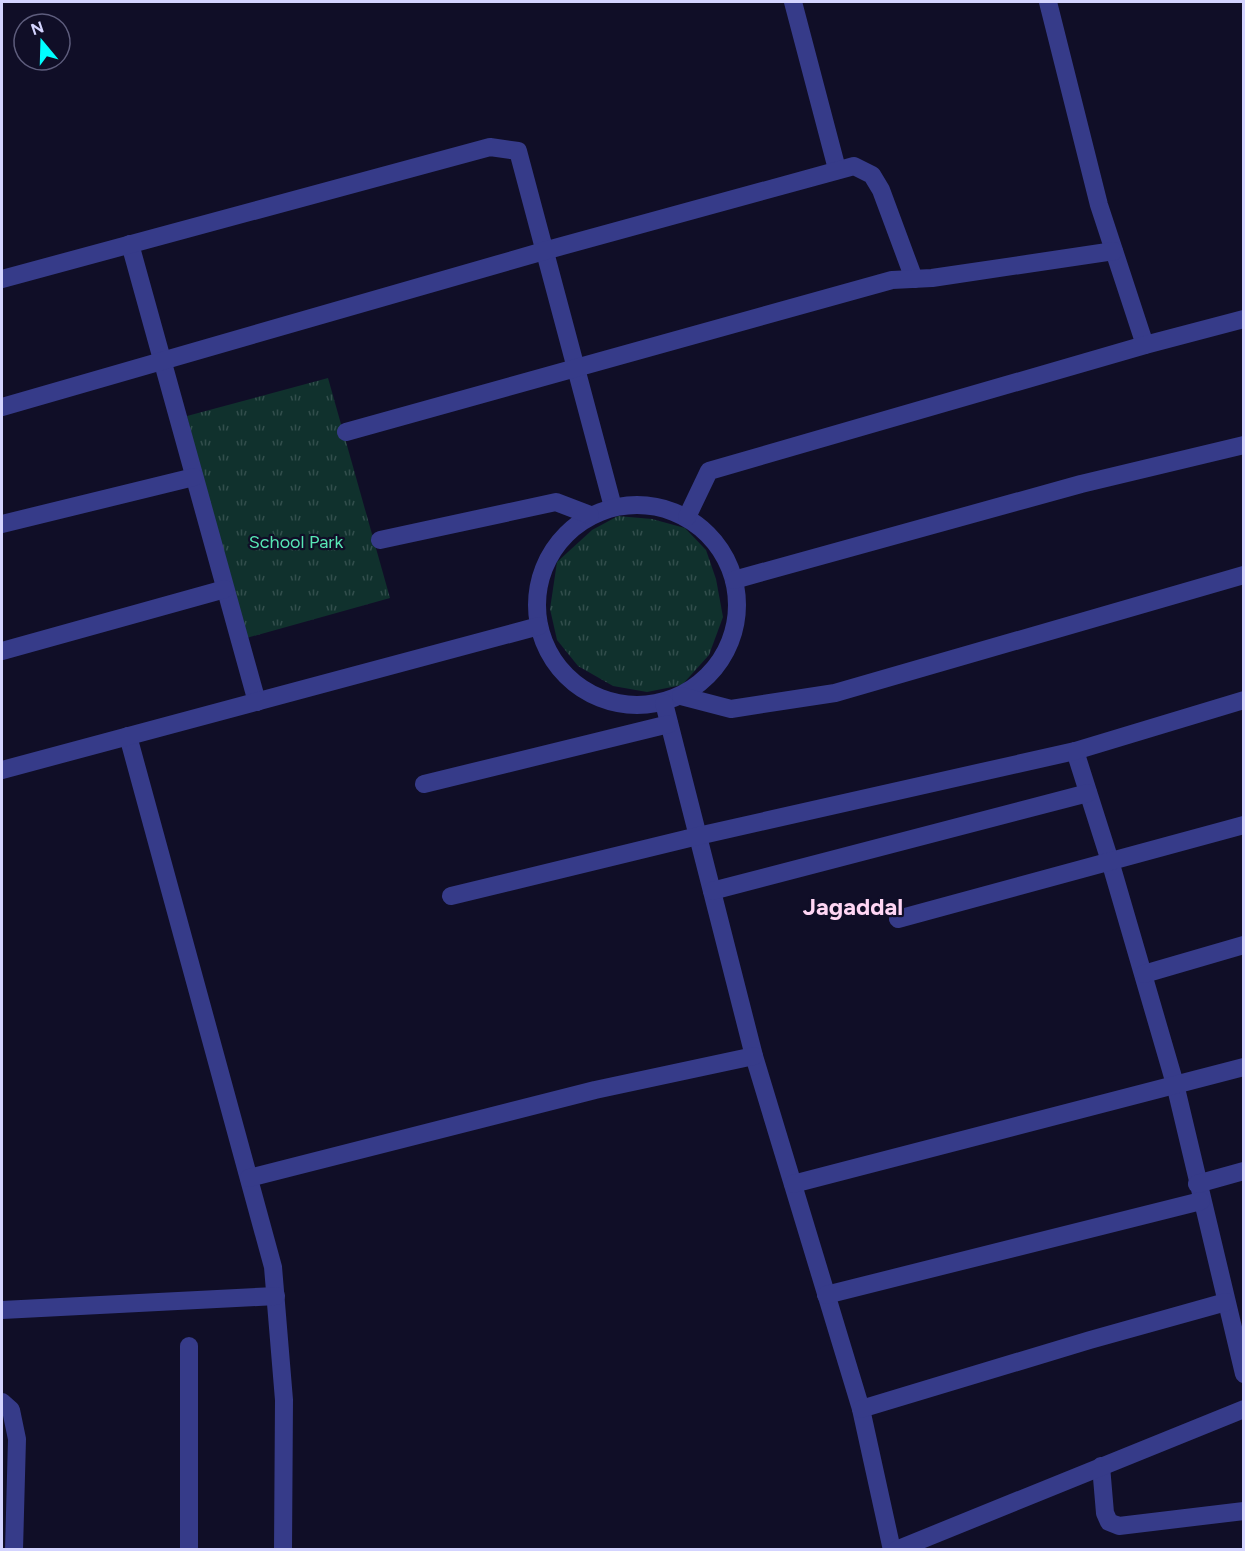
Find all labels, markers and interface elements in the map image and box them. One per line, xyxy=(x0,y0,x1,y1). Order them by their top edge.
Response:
north arrow xyxy=(12,12,72,72)
text: N xyxy=(28,17,46,39)
park label: School Park xyxy=(249,531,343,553)
district label: Jagaddal xyxy=(803,892,903,921)

